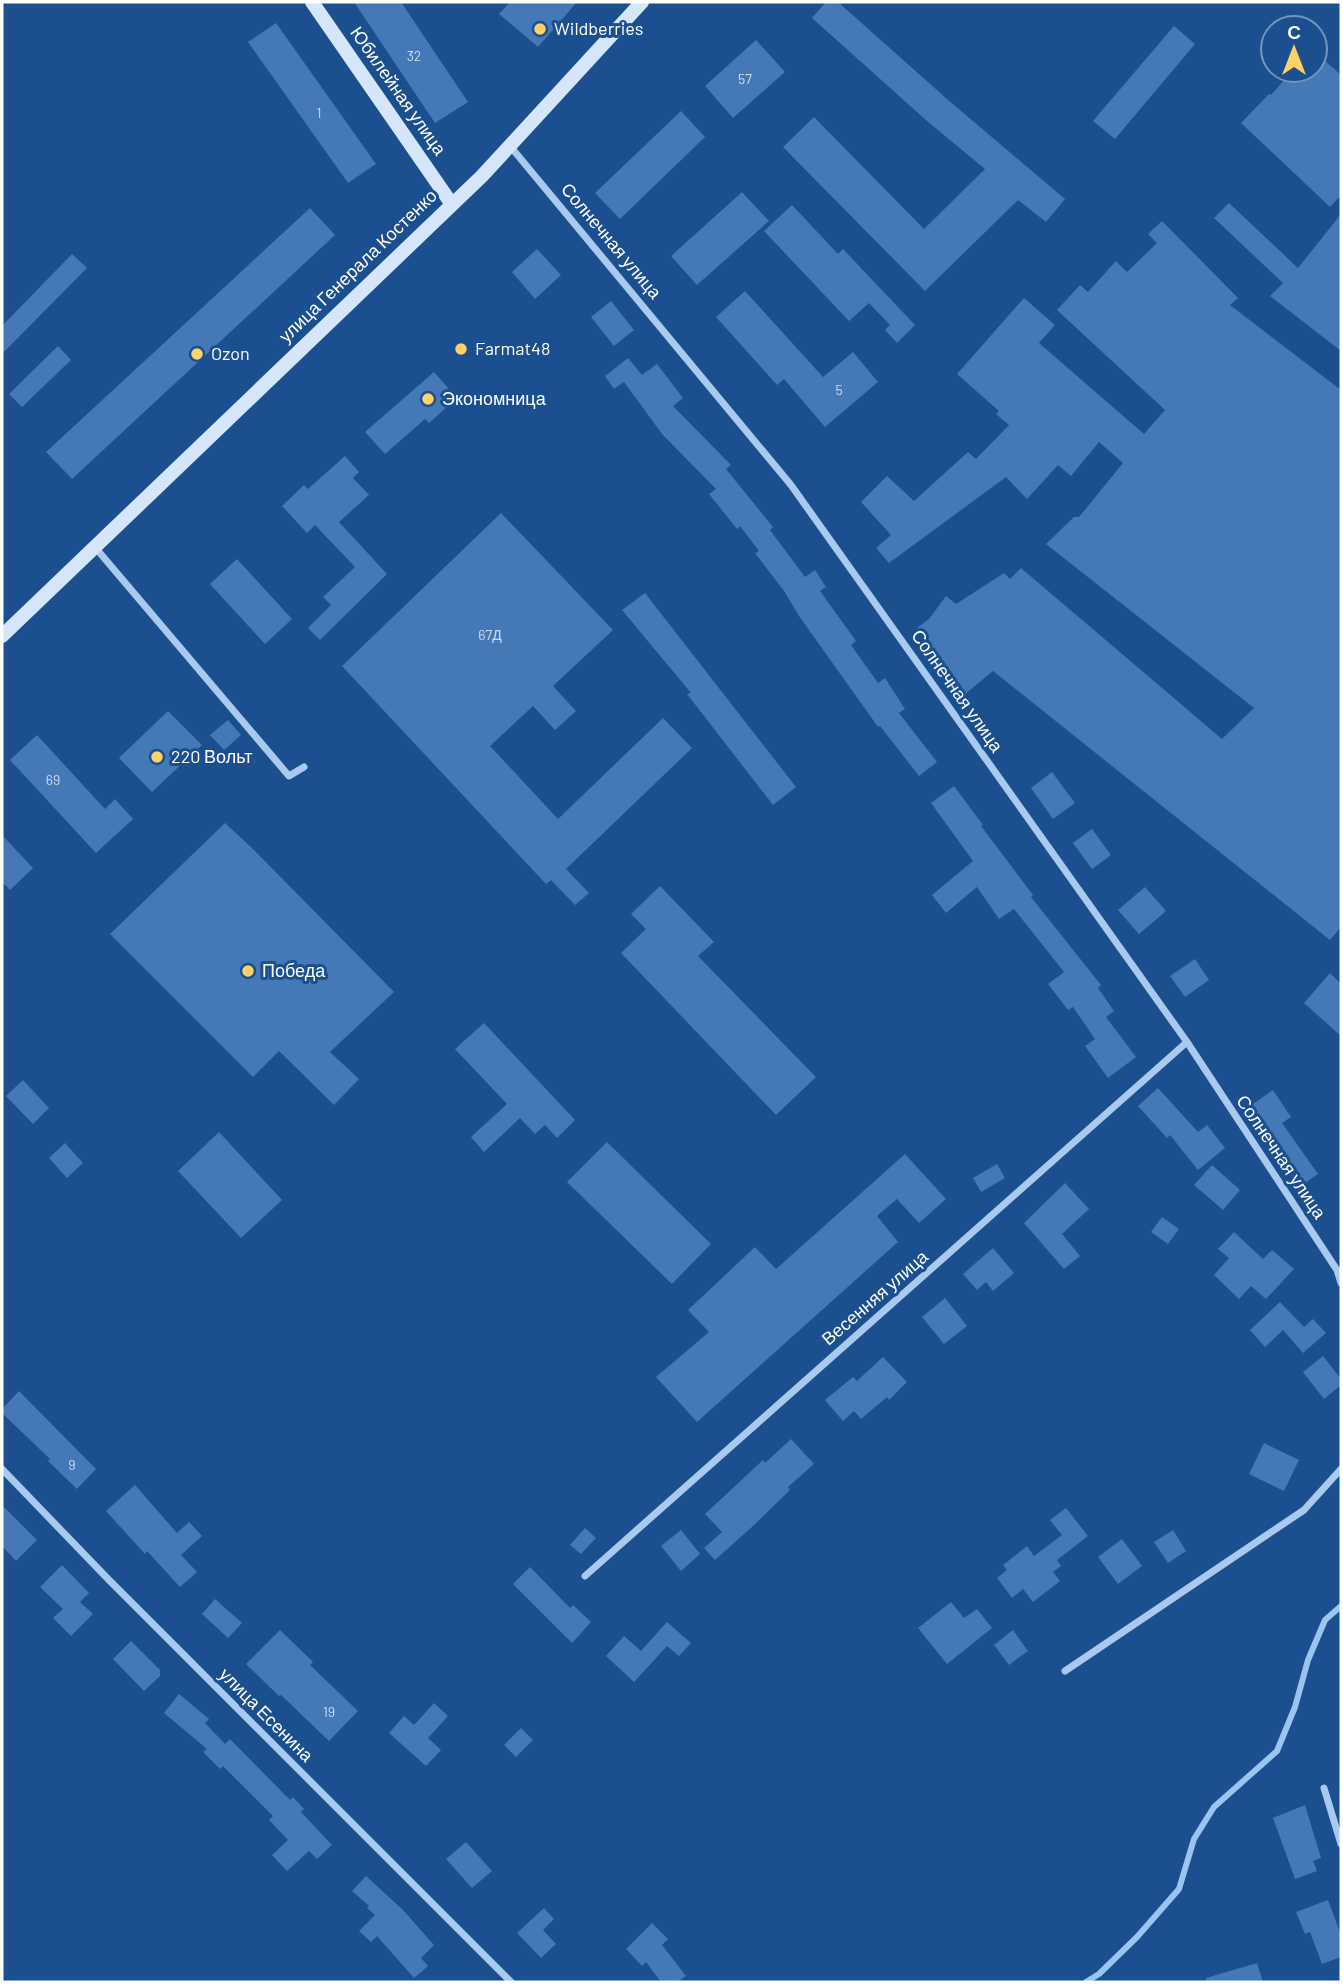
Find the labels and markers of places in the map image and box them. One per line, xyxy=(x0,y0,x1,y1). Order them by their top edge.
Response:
place label: Wildberries xyxy=(554,17,643,39)
marker: Wildberries xyxy=(532,21,548,37)
place label: Farmat48 xyxy=(475,337,550,359)
marker: Farmat48 xyxy=(453,341,469,357)
place label: Ozon xyxy=(211,342,250,364)
marker: Ozon xyxy=(189,346,205,362)
place label: Экономница xyxy=(442,387,547,409)
marker: Экономница xyxy=(420,391,436,407)
place label: 220 Вольт xyxy=(171,745,252,767)
marker: 220 Вольт xyxy=(149,749,165,765)
place label: Победа xyxy=(262,959,326,981)
marker: Победа xyxy=(240,963,256,979)

